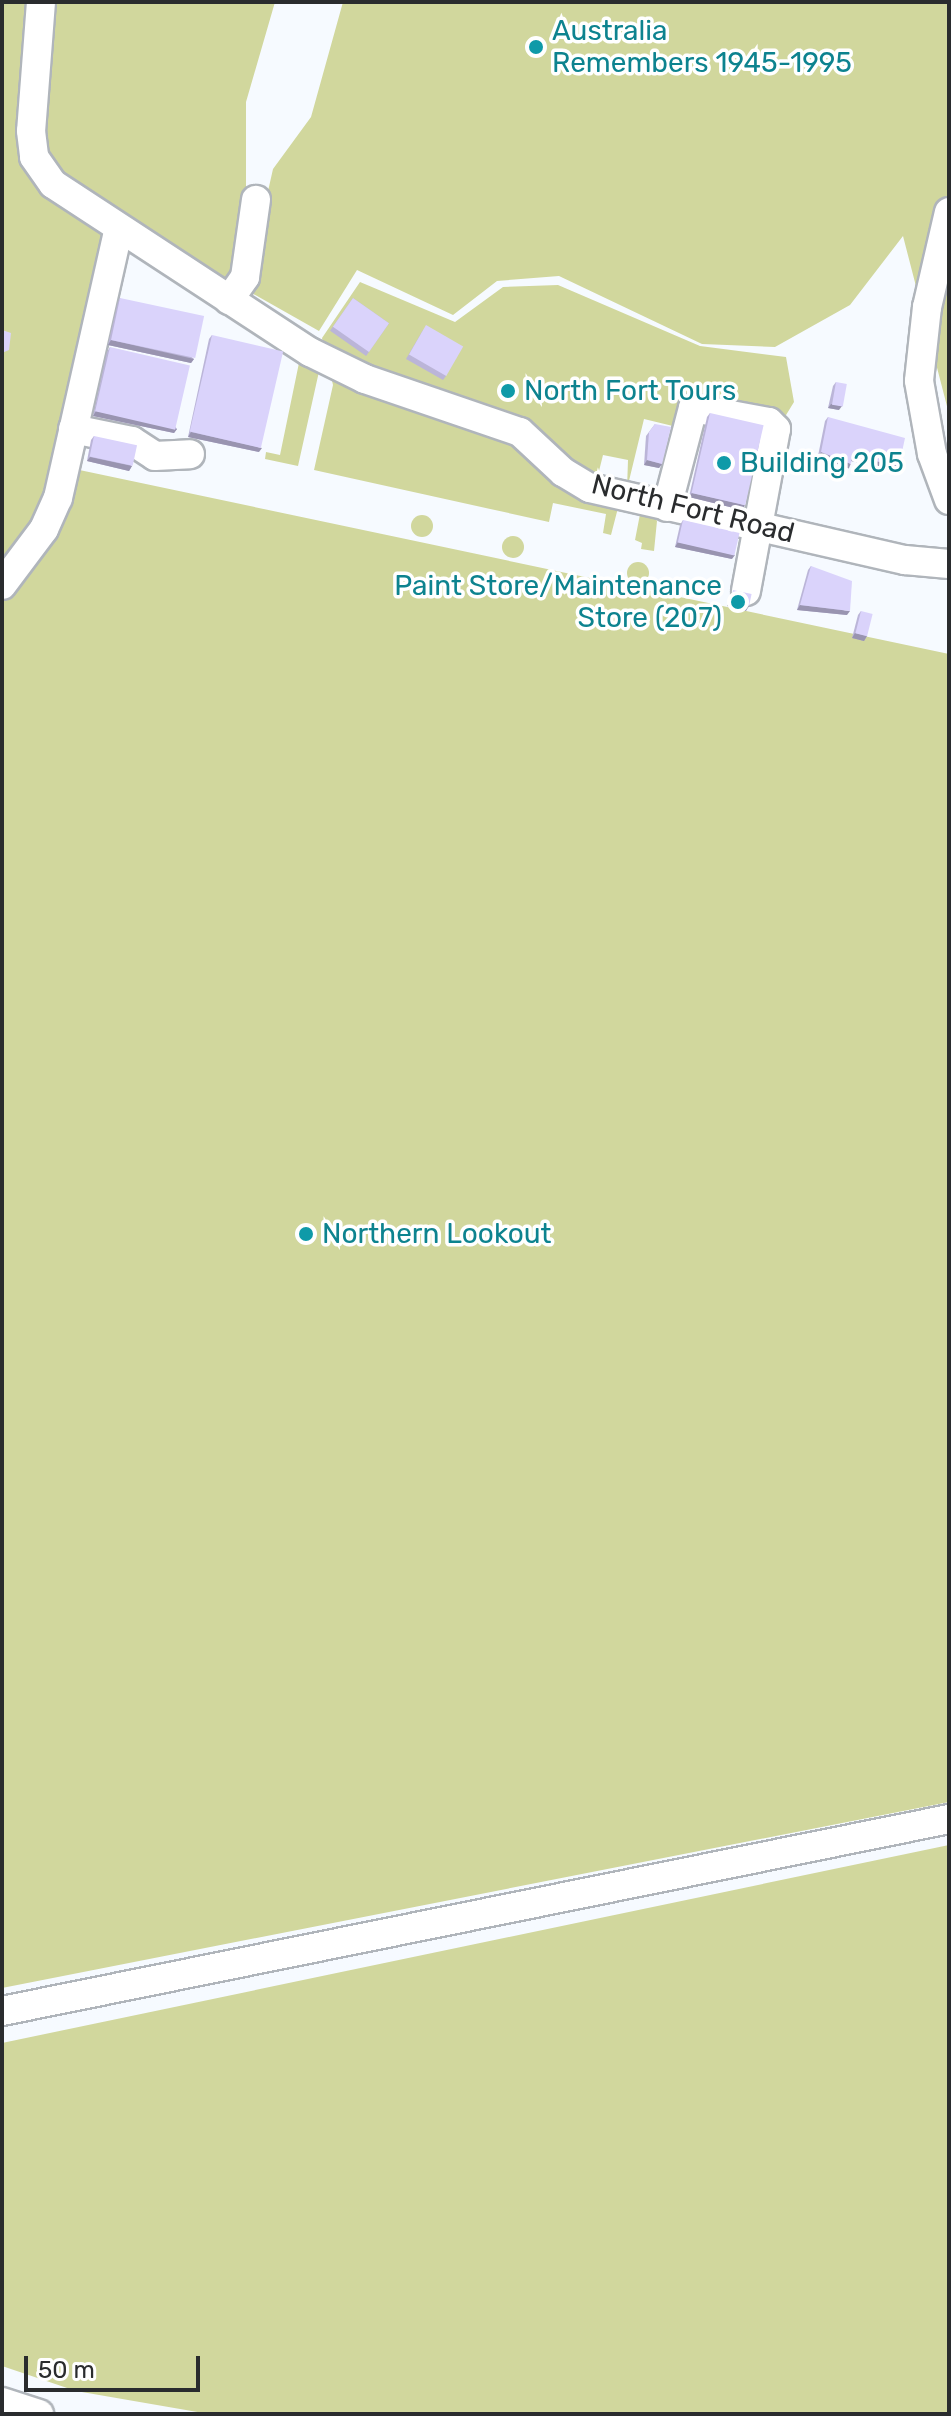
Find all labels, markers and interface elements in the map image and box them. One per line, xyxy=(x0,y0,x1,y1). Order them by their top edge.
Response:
place label: Australia Remembers 1945-1995 xyxy=(552,14,852,80)
marker: Australia Remembers 1945-1995 xyxy=(527,38,545,56)
place label: North Fort Tours xyxy=(524,374,737,408)
marker: North Fort Tours xyxy=(499,382,517,400)
place label: Building 205 xyxy=(740,446,904,480)
marker: Building 205 xyxy=(715,454,733,472)
street label: North Fort Road xyxy=(588,468,798,550)
place label: Paint Store/Maintenance Store (207) xyxy=(394,569,722,635)
marker: Paint Store/Maintenance Store (207) xyxy=(729,593,747,611)
place label: Northern Lookout xyxy=(322,1217,552,1251)
marker: Northern Lookout xyxy=(297,1225,315,1243)
scale bar xyxy=(28,2340,204,2390)
text: 50 m xyxy=(38,2356,95,2384)

